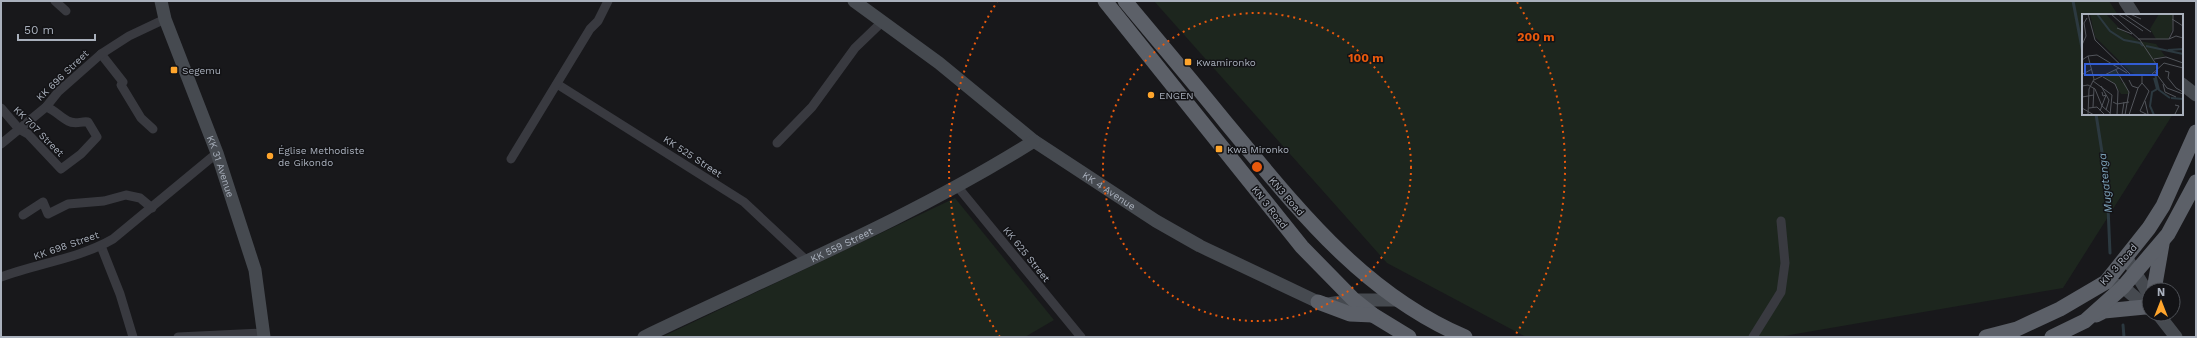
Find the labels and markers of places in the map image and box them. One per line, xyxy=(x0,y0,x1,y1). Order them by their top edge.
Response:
marker: Kwamironko xyxy=(1183,57,1193,67)
place label: Kwamironko xyxy=(1196,57,1256,68)
marker: Segemu xyxy=(169,65,179,75)
place label: Segemu xyxy=(182,65,221,76)
marker: ENGEN xyxy=(1146,90,1156,100)
place label: ENGEN xyxy=(1159,90,1194,101)
marker: Kwa Mironko xyxy=(1214,144,1224,154)
place label: Kwa Mironko xyxy=(1227,144,1289,155)
place label: Église Methodiste de Gikondo xyxy=(278,145,365,168)
marker: Église Methodiste de Gikondo xyxy=(265,151,275,161)
centre of rings xyxy=(1250,160,1264,174)

